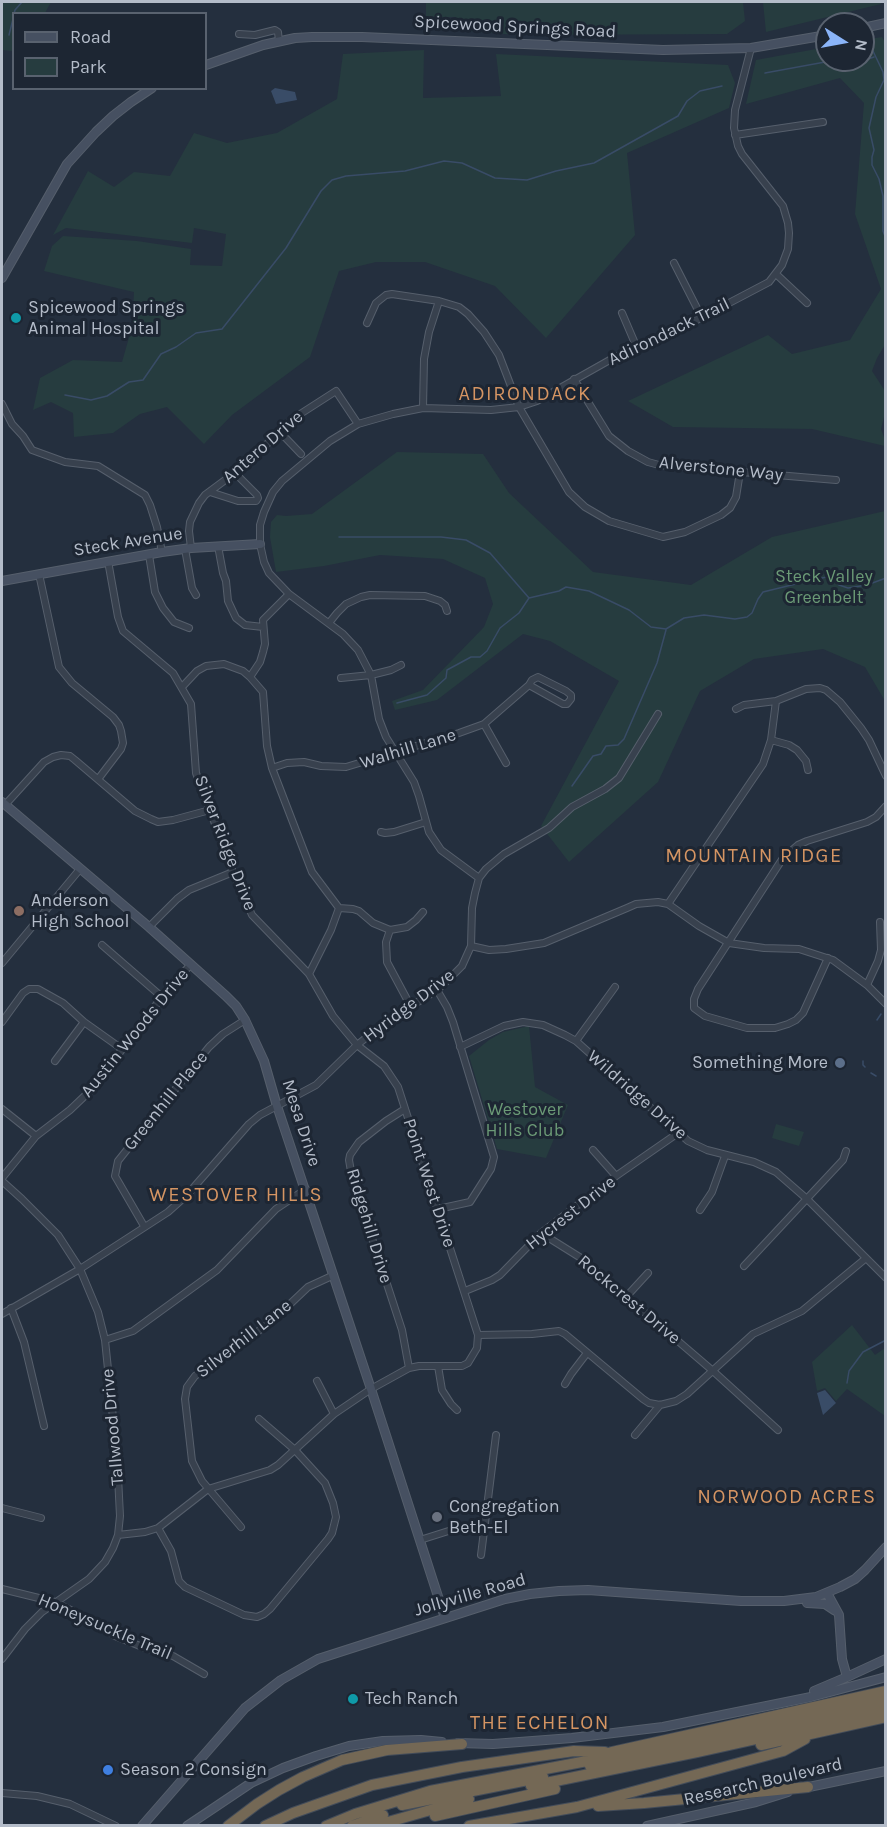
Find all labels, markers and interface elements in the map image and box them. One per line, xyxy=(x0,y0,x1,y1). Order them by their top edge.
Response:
street label: Spicewood Springs Road xyxy=(413,11,617,43)
legend xyxy=(12,12,207,90)
north arrow xyxy=(815,12,875,72)
text: Road xyxy=(70,26,111,48)
text: N xyxy=(851,38,872,53)
text: Park xyxy=(70,56,107,78)
street label: Adirondack Trail xyxy=(605,293,733,371)
place label: Spicewood Springs Animal Hospital xyxy=(28,297,185,340)
marker: Spicewood Springs Animal Hospital xyxy=(9,311,23,325)
district label: ADIRONDACK xyxy=(458,382,592,406)
street label: Antero Drive xyxy=(218,406,308,488)
street label: Alverstone Way xyxy=(658,452,784,486)
street label: Steck Avenue xyxy=(72,523,184,561)
park label: Steck Valley Greenbelt xyxy=(775,566,873,608)
street label: Walhill Lane xyxy=(357,724,459,774)
street label: Silver Ridge Drive xyxy=(189,772,261,914)
district label: MOUNTAIN RIDGE xyxy=(665,844,843,868)
place label: Anderson High School xyxy=(31,890,129,932)
marker: Anderson High School xyxy=(12,904,26,918)
street label: Austin Woods Drive xyxy=(76,964,194,1102)
street label: Hyridge Drive xyxy=(359,965,459,1047)
street label: Wildridge Drive xyxy=(583,1046,691,1144)
street label: Greenhill Place xyxy=(119,1047,213,1155)
place label: Something More xyxy=(692,1052,828,1074)
marker: Something More xyxy=(833,1056,847,1070)
street label: Mesa Drive xyxy=(277,1077,325,1169)
park label: Westover Hills Club xyxy=(486,1099,564,1142)
street label: Point West Drive xyxy=(398,1116,460,1250)
street label: Ridgehill Drive xyxy=(341,1166,397,1286)
street label: Hycrest Drive xyxy=(522,1171,620,1255)
district label: WESTOVER HILLS xyxy=(149,1183,323,1207)
street label: Rockcrest Drive xyxy=(573,1251,685,1349)
street label: Silverhill Lane xyxy=(192,1295,296,1383)
street label: Tallwood Drive xyxy=(97,1368,129,1486)
district label: NORWOOD ACRES xyxy=(697,1485,877,1509)
place label: Congregation Beth-El xyxy=(449,1496,560,1538)
marker: Congregation Beth-El xyxy=(430,1510,444,1524)
street label: Jollyville Road xyxy=(412,1569,528,1621)
street label: Honeysuckle Trail xyxy=(35,1589,175,1665)
place label: Tech Ranch xyxy=(365,1688,458,1710)
marker: Tech Ranch xyxy=(346,1692,360,1706)
district label: THE ECHELON xyxy=(470,1711,610,1735)
street label: Research Boulevard xyxy=(682,1753,844,1811)
place label: Season 2 Consign xyxy=(120,1759,267,1781)
marker: Season 2 Consign xyxy=(101,1763,115,1777)

